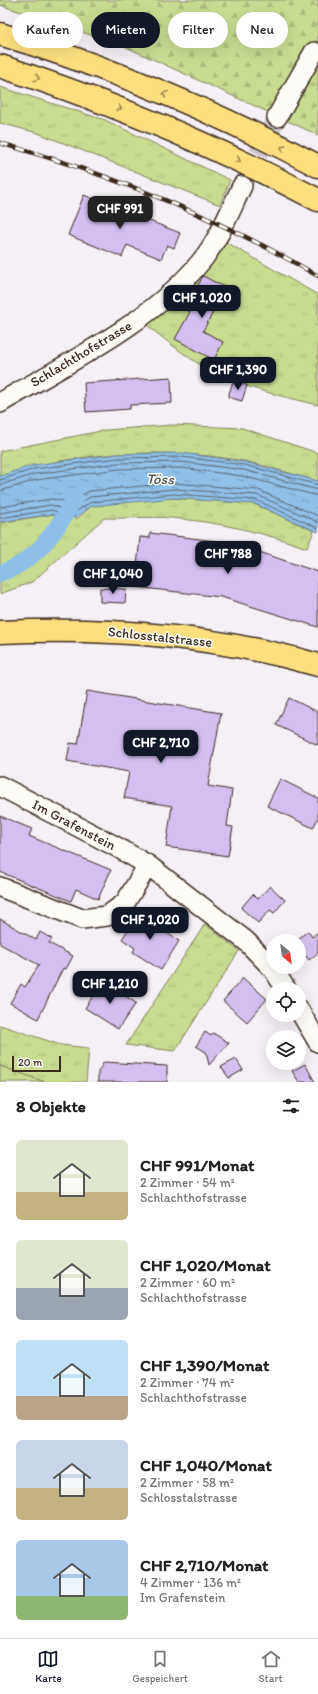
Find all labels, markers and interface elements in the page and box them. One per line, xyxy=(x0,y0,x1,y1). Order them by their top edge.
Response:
chip: Kaufen xyxy=(12,12,83,48)
chip: Mieten xyxy=(91,12,160,48)
chip: Filter xyxy=(168,12,228,48)
chip: Neu xyxy=(236,12,288,48)
one-way arrow xyxy=(33,73,40,82)
one-way arrow xyxy=(162,90,169,98)
one-way arrow xyxy=(115,103,122,111)
one-way arrow xyxy=(280,145,288,153)
one-way arrow xyxy=(234,155,241,163)
pin: CHF 991 xyxy=(83,196,157,230)
text: CHF 991 xyxy=(97,201,143,216)
pin: CHF 1,020 xyxy=(156,285,248,319)
text: CHF 1,020 xyxy=(173,290,231,305)
street label: Schlachthofstrasse xyxy=(27,317,135,391)
pin: CHF 1,390 xyxy=(192,357,284,391)
text: CHF 1,390 xyxy=(209,362,267,377)
water label: Töss xyxy=(146,470,175,488)
pin: CHF 788 xyxy=(191,541,265,575)
text: CHF 788 xyxy=(204,546,252,561)
pin: CHF 1,040 xyxy=(67,561,159,595)
text: CHF 1,040 xyxy=(83,566,143,581)
street label: Schlosstalstrasse xyxy=(107,623,213,651)
pin: CHF 2,710 xyxy=(115,730,207,764)
text: CHF 2,710 xyxy=(132,735,190,750)
street label: Im Grafenstein xyxy=(29,796,119,854)
pin: CHF 1,020 xyxy=(104,907,196,941)
text: CHF 1,020 xyxy=(121,912,179,927)
north arrow xyxy=(266,934,306,974)
map controls xyxy=(266,934,306,1070)
pin: CHF 1,210 xyxy=(64,971,156,1005)
text: CHF 1,210 xyxy=(82,976,138,991)
button: locate xyxy=(266,982,306,1022)
button: layers xyxy=(266,1030,306,1070)
scale bar xyxy=(12,1054,61,1073)
text: 20 m xyxy=(18,1056,42,1069)
icon: filters xyxy=(280,1095,302,1117)
text: 8 Objekte xyxy=(16,1096,86,1116)
text: CHF 991/Monat xyxy=(140,1155,254,1175)
icon: home xyxy=(48,1156,96,1204)
text: 2 Zimmer · 54 m² xyxy=(140,1175,235,1190)
text: Schlachthofstrasse xyxy=(140,1190,247,1205)
text: CHF 1,020/Monat xyxy=(140,1255,271,1275)
icon: home xyxy=(48,1256,96,1304)
text: 2 Zimmer · 60 m² xyxy=(140,1275,235,1290)
text: Schlachthofstrasse xyxy=(140,1290,247,1305)
text: CHF 1,390/Monat xyxy=(140,1355,269,1375)
icon: home xyxy=(48,1356,96,1404)
text: 2 Zimmer · 74 m² xyxy=(140,1375,234,1390)
text: Schlachthofstrasse xyxy=(140,1390,247,1405)
text: CHF 1,040/Monat xyxy=(140,1455,272,1475)
icon: home xyxy=(48,1456,96,1504)
text: 2 Zimmer · 58 m² xyxy=(140,1475,234,1490)
text: Schlosstalstrasse xyxy=(140,1490,237,1505)
text: CHF 2,710/Monat xyxy=(140,1555,268,1575)
icon: home xyxy=(48,1556,96,1604)
text: 4 Zimmer · 136 m² xyxy=(140,1575,241,1590)
text: Im Grafenstein xyxy=(140,1590,225,1605)
tab: Karte xyxy=(35,1648,62,1685)
tab: Gespeichert xyxy=(132,1648,188,1685)
tab: Start xyxy=(258,1648,283,1685)

